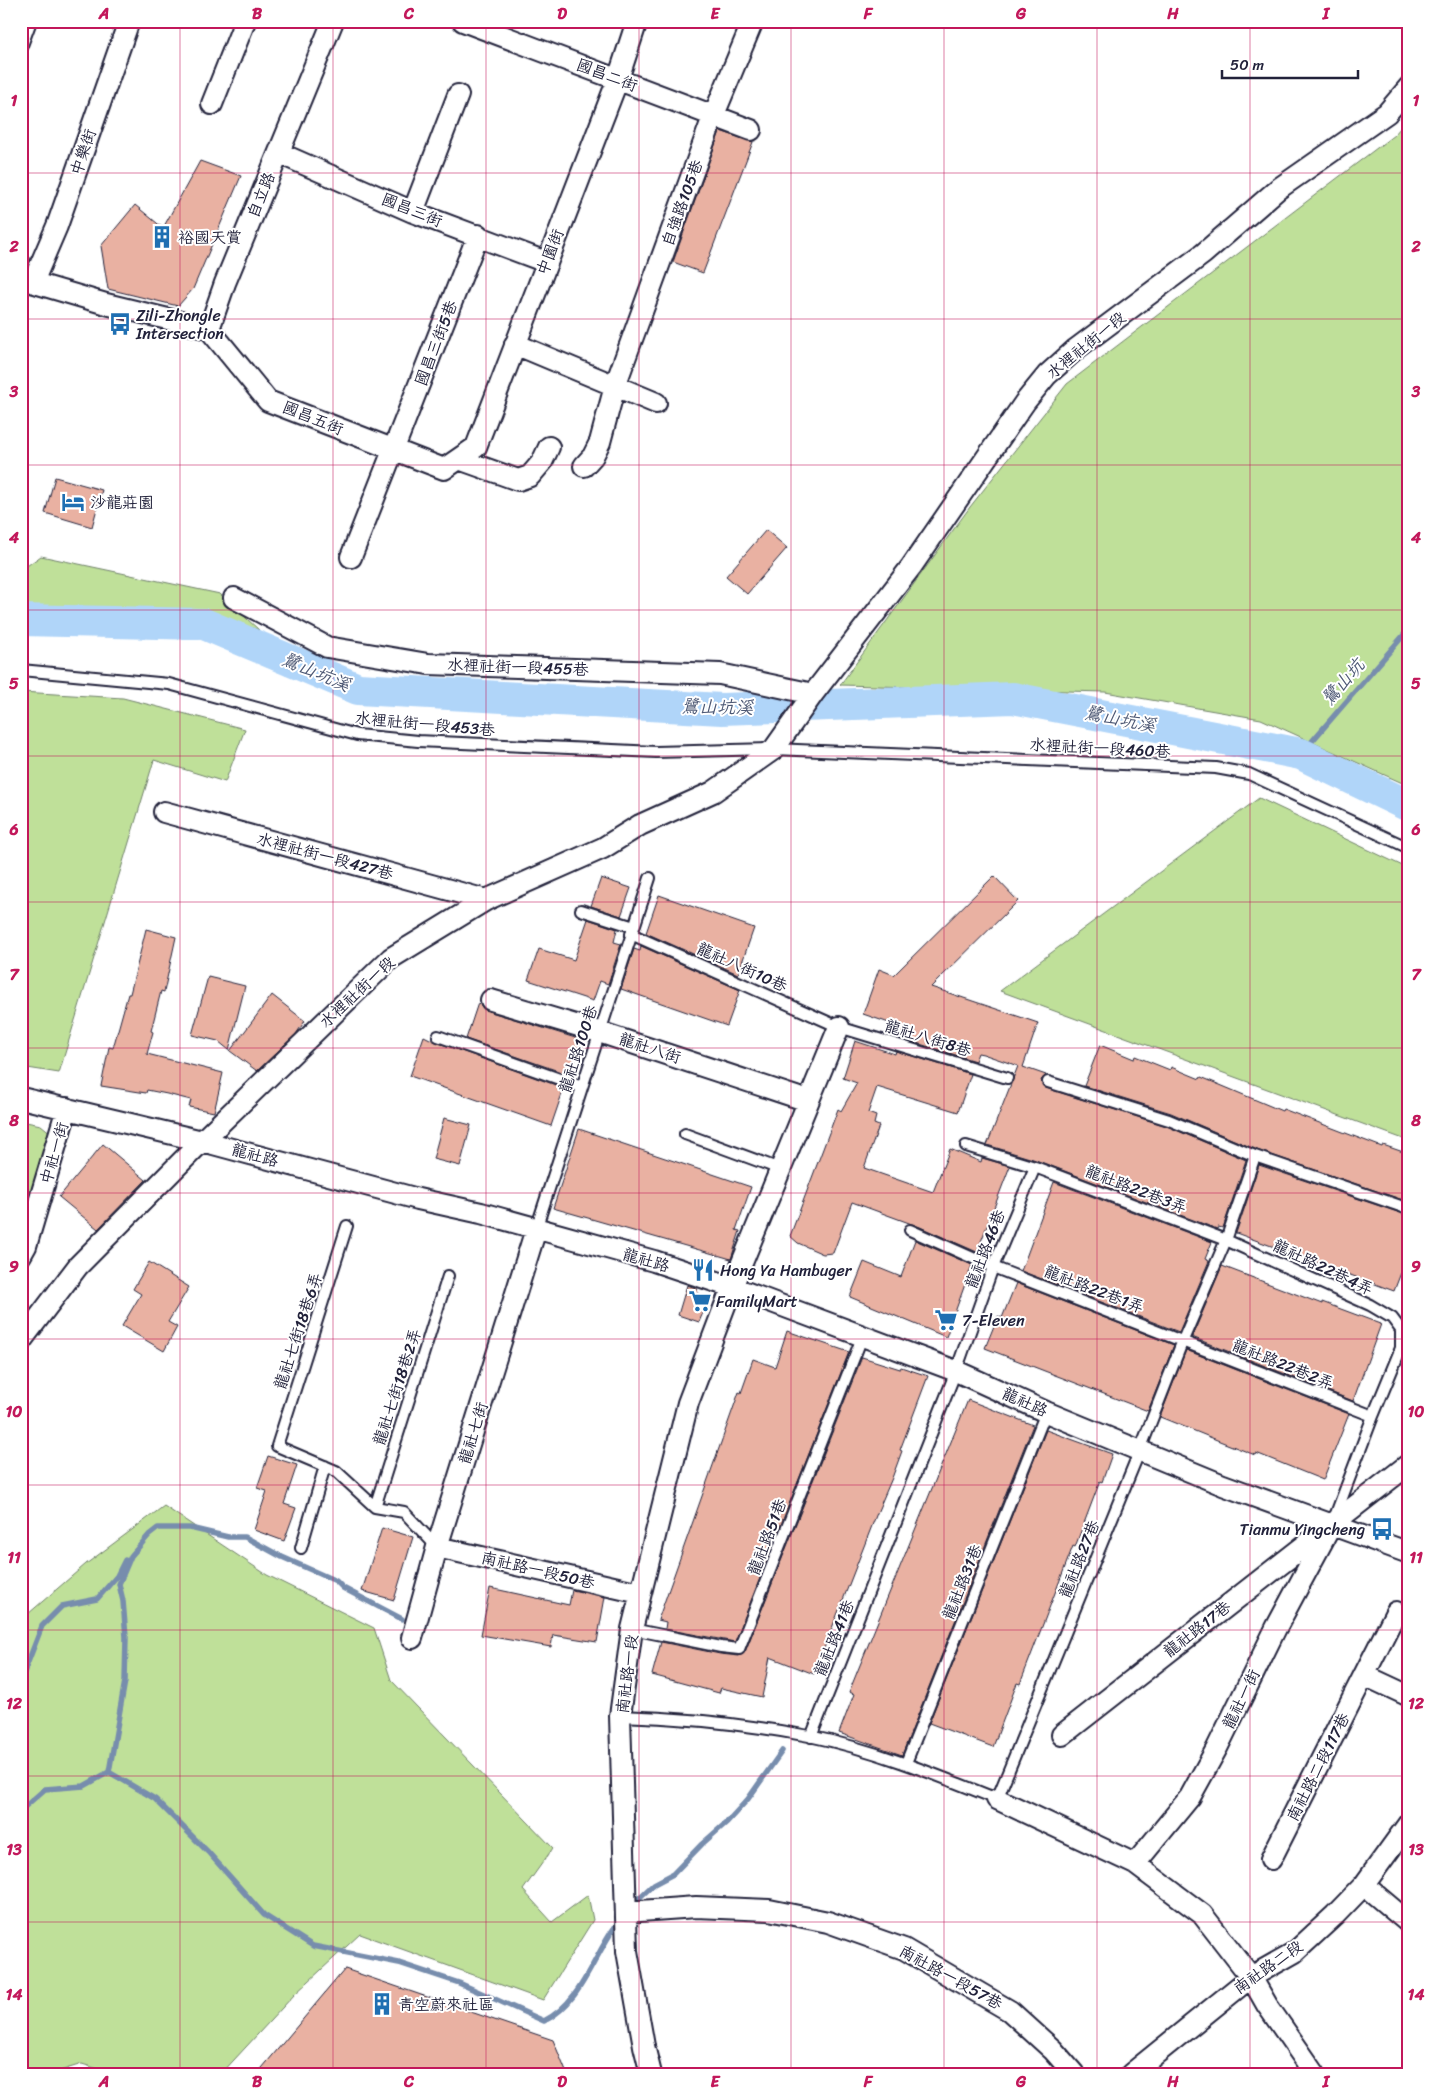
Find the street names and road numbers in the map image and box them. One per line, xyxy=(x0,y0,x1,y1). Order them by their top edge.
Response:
street label: 國昌二街 xyxy=(572,50,642,100)
street label: 中樂街 xyxy=(61,125,105,179)
street label: 自強路105巷 xyxy=(653,155,711,251)
street label: 自立路 xyxy=(239,167,283,223)
street label: 國昌三街 xyxy=(377,185,447,235)
street label: 中園街 xyxy=(528,224,572,280)
street label: 國昌三街5巷 xyxy=(406,296,466,390)
street label: 水裡社街一段 xyxy=(1040,304,1132,386)
street label: 國昌五街 xyxy=(278,393,348,443)
street label: 水裡社街一段455巷 xyxy=(447,650,589,684)
street label: 水裡社街一段453巷 xyxy=(354,703,496,745)
street label: 水裡社街一段460巷 xyxy=(1029,730,1171,766)
street label: 水裡社街一段427巷 xyxy=(253,824,397,888)
street label: 龍社八街10巷 xyxy=(692,934,792,1000)
street label: 水裡社街一段 xyxy=(312,949,402,1035)
street label: 龍社路100巷 xyxy=(550,1001,606,1097)
street label: 龍社八街8巷 xyxy=(881,1011,975,1065)
street label: 龍社八街 xyxy=(615,1024,685,1072)
street label: 中社一街 xyxy=(31,1118,77,1188)
street label: 龍社路 xyxy=(228,1135,282,1175)
street label: 龍社路22巷3弄 xyxy=(1081,1156,1191,1222)
street label: 龍社路46巷 xyxy=(957,1205,1013,1293)
street label: 龍社路22巷4弄 xyxy=(1268,1231,1378,1303)
street label: 龍社路 xyxy=(619,1239,673,1281)
street label: 龍社路22巷1弄 xyxy=(1040,1257,1148,1321)
street label: 龍社七街18巷6弄 xyxy=(265,1269,331,1393)
street label: 龍社七街18巷2弄 xyxy=(364,1325,430,1449)
street label: 龍社路22巷2弄 xyxy=(1228,1330,1338,1398)
street label: 龍社路 xyxy=(997,1379,1053,1425)
street label: 龍社七街 xyxy=(450,1398,496,1468)
street label: 龍社路51巷 xyxy=(739,1494,795,1580)
street label: 龍社路27巷 xyxy=(1050,1515,1108,1603)
street label: 龍社路31巷 xyxy=(934,1540,990,1624)
street label: 南社路一段50巷 xyxy=(478,1543,598,1597)
street label: 龍社路17巷 xyxy=(1157,1593,1237,1665)
street label: 龍社路41巷 xyxy=(805,1595,863,1681)
street label: 南社路一段 xyxy=(608,1633,646,1715)
street label: 龍社一街 xyxy=(1214,1664,1268,1734)
street label: 南社路二段117巷 xyxy=(1278,1707,1358,1827)
street label: 南社路二段 xyxy=(1227,1932,1309,2002)
street label: 南社路一段57巷 xyxy=(894,1936,1008,2018)

